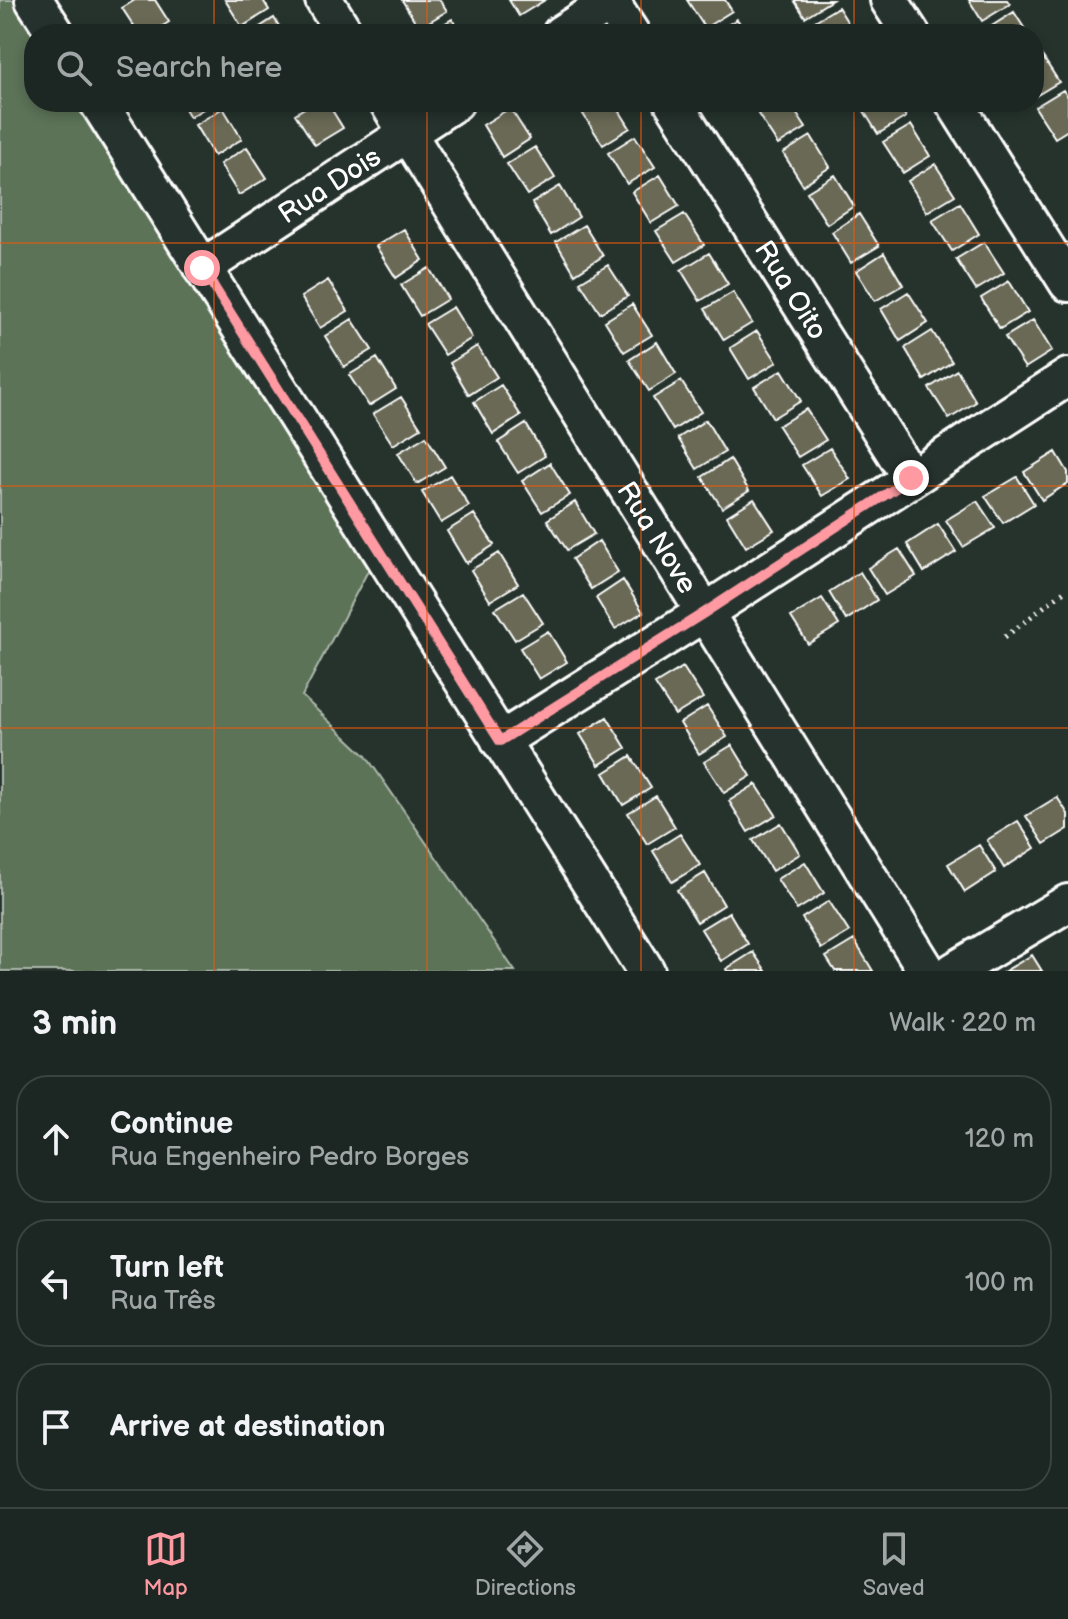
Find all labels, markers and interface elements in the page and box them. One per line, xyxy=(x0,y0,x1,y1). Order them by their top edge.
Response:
search box xyxy=(24,24,1044,112)
icon: search xyxy=(52,46,96,90)
text: Search here xyxy=(116,50,282,86)
street label: Rua Dois xyxy=(273,140,387,231)
street label: Rua Oito xyxy=(747,235,834,346)
route start xyxy=(184,250,220,286)
route end xyxy=(893,460,929,496)
street label: Rua Nove xyxy=(609,476,704,600)
text: 3 min xyxy=(32,1003,117,1044)
text: Walk · 220 m xyxy=(889,1008,1036,1039)
text: Continue xyxy=(110,1106,233,1142)
icon: ahead xyxy=(34,1117,78,1161)
text: 120 m xyxy=(965,1124,1034,1155)
text: Rua Engenheiro Pedro Borges xyxy=(110,1142,469,1173)
text: Turn left xyxy=(110,1250,224,1286)
icon: left xyxy=(34,1261,78,1305)
text: 100 m xyxy=(965,1268,1034,1299)
text: Rua Três xyxy=(110,1286,216,1317)
icon: arrive xyxy=(34,1405,78,1449)
text: Arrive at destination xyxy=(110,1409,386,1445)
tab: Map xyxy=(143,1527,188,1602)
tab: Directions xyxy=(475,1527,576,1602)
tab: Saved xyxy=(863,1527,925,1602)

